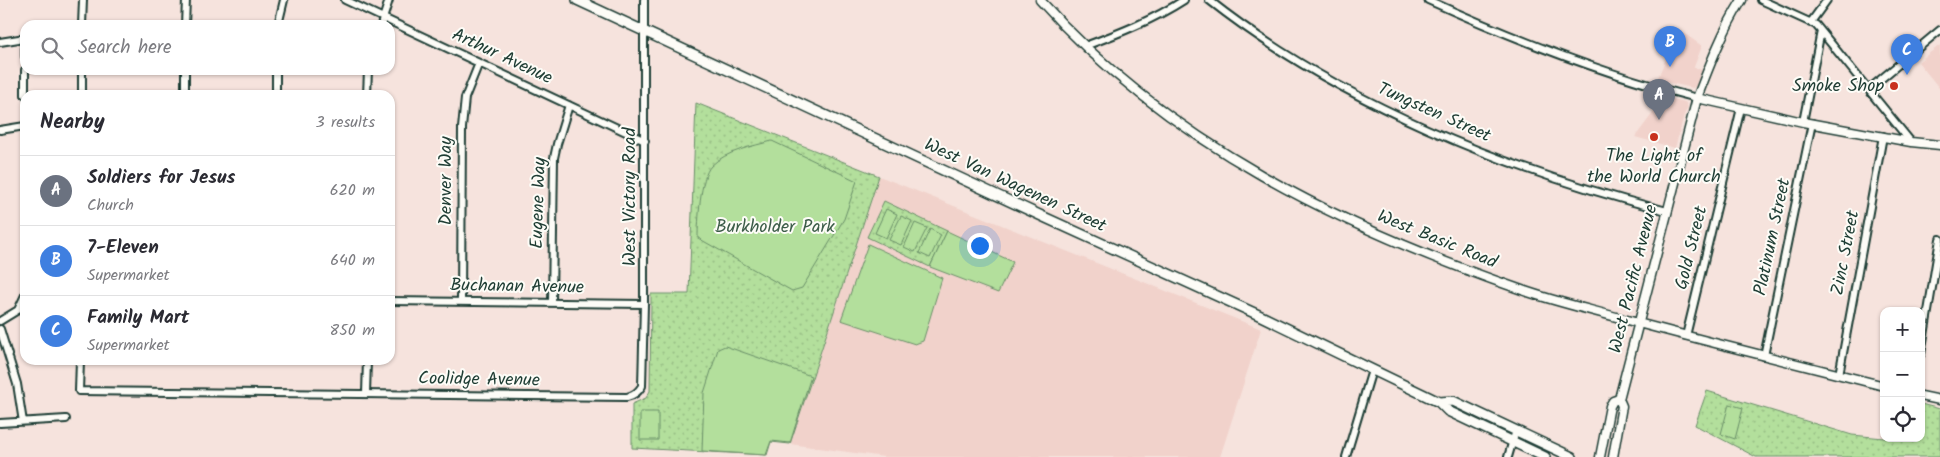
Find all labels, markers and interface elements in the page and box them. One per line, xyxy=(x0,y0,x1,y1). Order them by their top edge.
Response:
search box xyxy=(20,20,395,75)
street label: Arthur Avenue xyxy=(447,21,557,93)
pin: B xyxy=(1654,26,1686,67)
text: Search here xyxy=(78,33,172,63)
icon: search xyxy=(38,34,66,62)
pin: C xyxy=(1891,34,1923,75)
place label: Smoke Shop xyxy=(1792,72,1884,101)
street label: Tungsten Street xyxy=(1373,75,1496,151)
pin: A xyxy=(1643,79,1675,120)
marker: Smoke Shop xyxy=(1888,80,1900,92)
text: Nearby xyxy=(40,106,105,139)
text: 3 results xyxy=(316,110,375,135)
street label: West Victory Road xyxy=(616,127,645,266)
street label: West Van Wagenen Street xyxy=(919,131,1112,241)
marker: The Light of the World Church xyxy=(1648,131,1660,143)
street label: Denver Way xyxy=(432,136,461,226)
place label: The Light of the World Church xyxy=(1587,142,1721,192)
street label: Eugene Way xyxy=(523,156,555,249)
text: Soldiers for Jesus xyxy=(87,163,235,193)
street label: Platinum Street xyxy=(1746,175,1800,298)
text: A xyxy=(51,178,61,203)
text: 620 m xyxy=(330,178,375,203)
text: Church xyxy=(87,193,134,218)
street label: West Pacific Avenue xyxy=(1602,202,1666,356)
street label: Gold Street xyxy=(1668,202,1717,293)
street label: West Basic Road xyxy=(1373,203,1502,278)
street label: Zinc Street xyxy=(1824,207,1869,298)
park label: Burkholder Park xyxy=(715,213,835,242)
text: 7-Eleven xyxy=(87,233,159,263)
your location xyxy=(967,233,993,259)
text: B xyxy=(51,248,61,273)
text: 640 m xyxy=(330,248,375,273)
text: Supermarket xyxy=(87,263,170,288)
street label: Buchanan Avenue xyxy=(450,271,584,303)
text: Family Mart xyxy=(87,303,189,333)
map controls xyxy=(1880,307,1925,442)
button: + xyxy=(1880,307,1925,352)
text: C xyxy=(51,318,61,343)
text: 850 m xyxy=(330,318,375,343)
text: Supermarket xyxy=(87,333,170,358)
button: − xyxy=(1880,352,1925,397)
street label: Coolidge Avenue xyxy=(418,364,540,396)
button: locate xyxy=(1880,397,1925,442)

